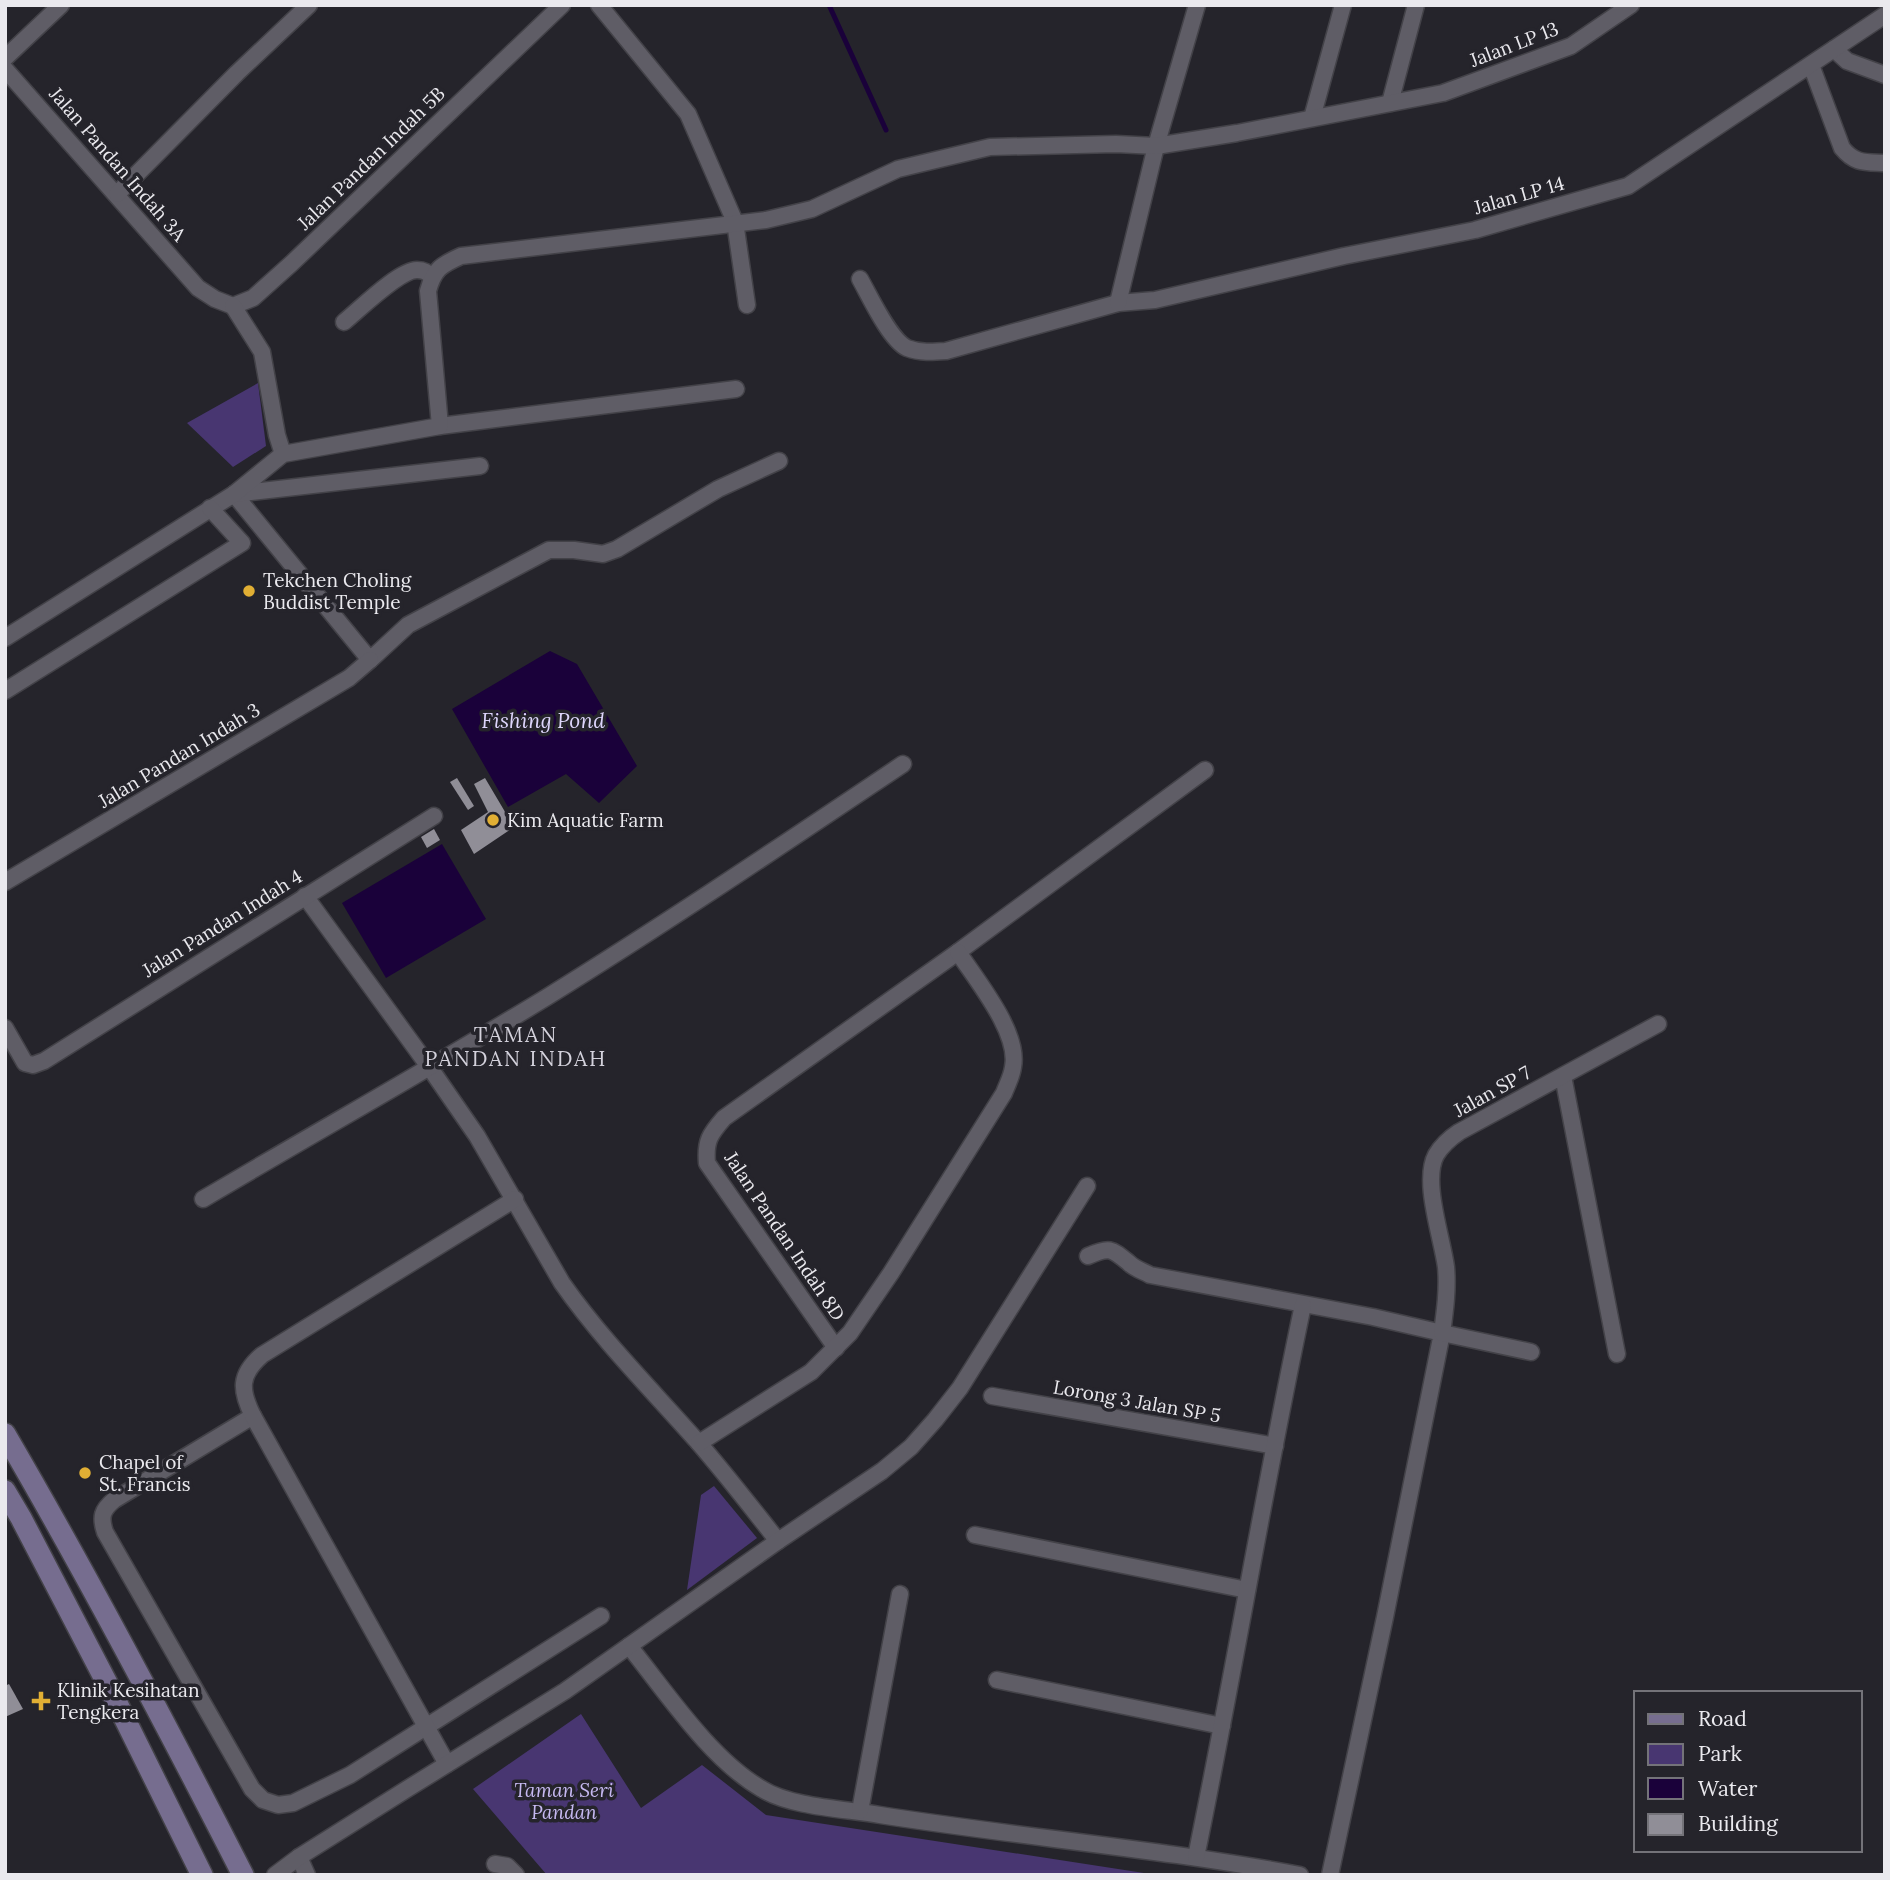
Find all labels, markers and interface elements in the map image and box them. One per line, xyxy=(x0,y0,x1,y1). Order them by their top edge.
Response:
street label: Jalan LP 13 xyxy=(1465,16,1562,72)
street label: Jalan Pandan Indah 3A xyxy=(44,81,192,247)
street label: Jalan Pandan Indah 5B xyxy=(291,81,450,235)
street label: Jalan LP 14 xyxy=(1470,171,1567,220)
place label: Tekchen Choling Buddist Temple xyxy=(263,568,412,614)
marker: Tekchen Choling Buddist Temple xyxy=(241,583,257,599)
street label: Jalan Pandan Indah 3 xyxy=(93,697,264,813)
water label: Fishing Pond xyxy=(481,707,605,734)
place label: Kim Aquatic Farm xyxy=(507,808,664,832)
marker: Kim Aquatic Farm xyxy=(485,812,501,828)
street label: Jalan Pandan Indah 4 xyxy=(137,864,306,982)
district label: TAMAN PANDAN INDAH xyxy=(424,1021,608,1072)
street label: Jalan SP 7 xyxy=(1449,1060,1535,1122)
street label: Jalan Pandan Indah 8D xyxy=(719,1146,850,1325)
street label: Lorong 3 Jalan SP 5 xyxy=(1051,1374,1223,1428)
place label: Chapel of St. Francis xyxy=(99,1450,191,1496)
marker: Chapel of St. Francis xyxy=(77,1465,93,1481)
place label: Klinik Kesihatan Tengkera xyxy=(57,1678,199,1724)
marker: Klinik Kesihatan Tengkera xyxy=(31,1691,51,1711)
legend xyxy=(1634,1691,1862,1852)
text: Road xyxy=(1698,1705,1747,1732)
text: Park xyxy=(1698,1740,1742,1767)
text: Water xyxy=(1698,1775,1757,1802)
park label: Taman Seri Pandan xyxy=(514,1778,614,1824)
text: Building xyxy=(1698,1810,1778,1837)

